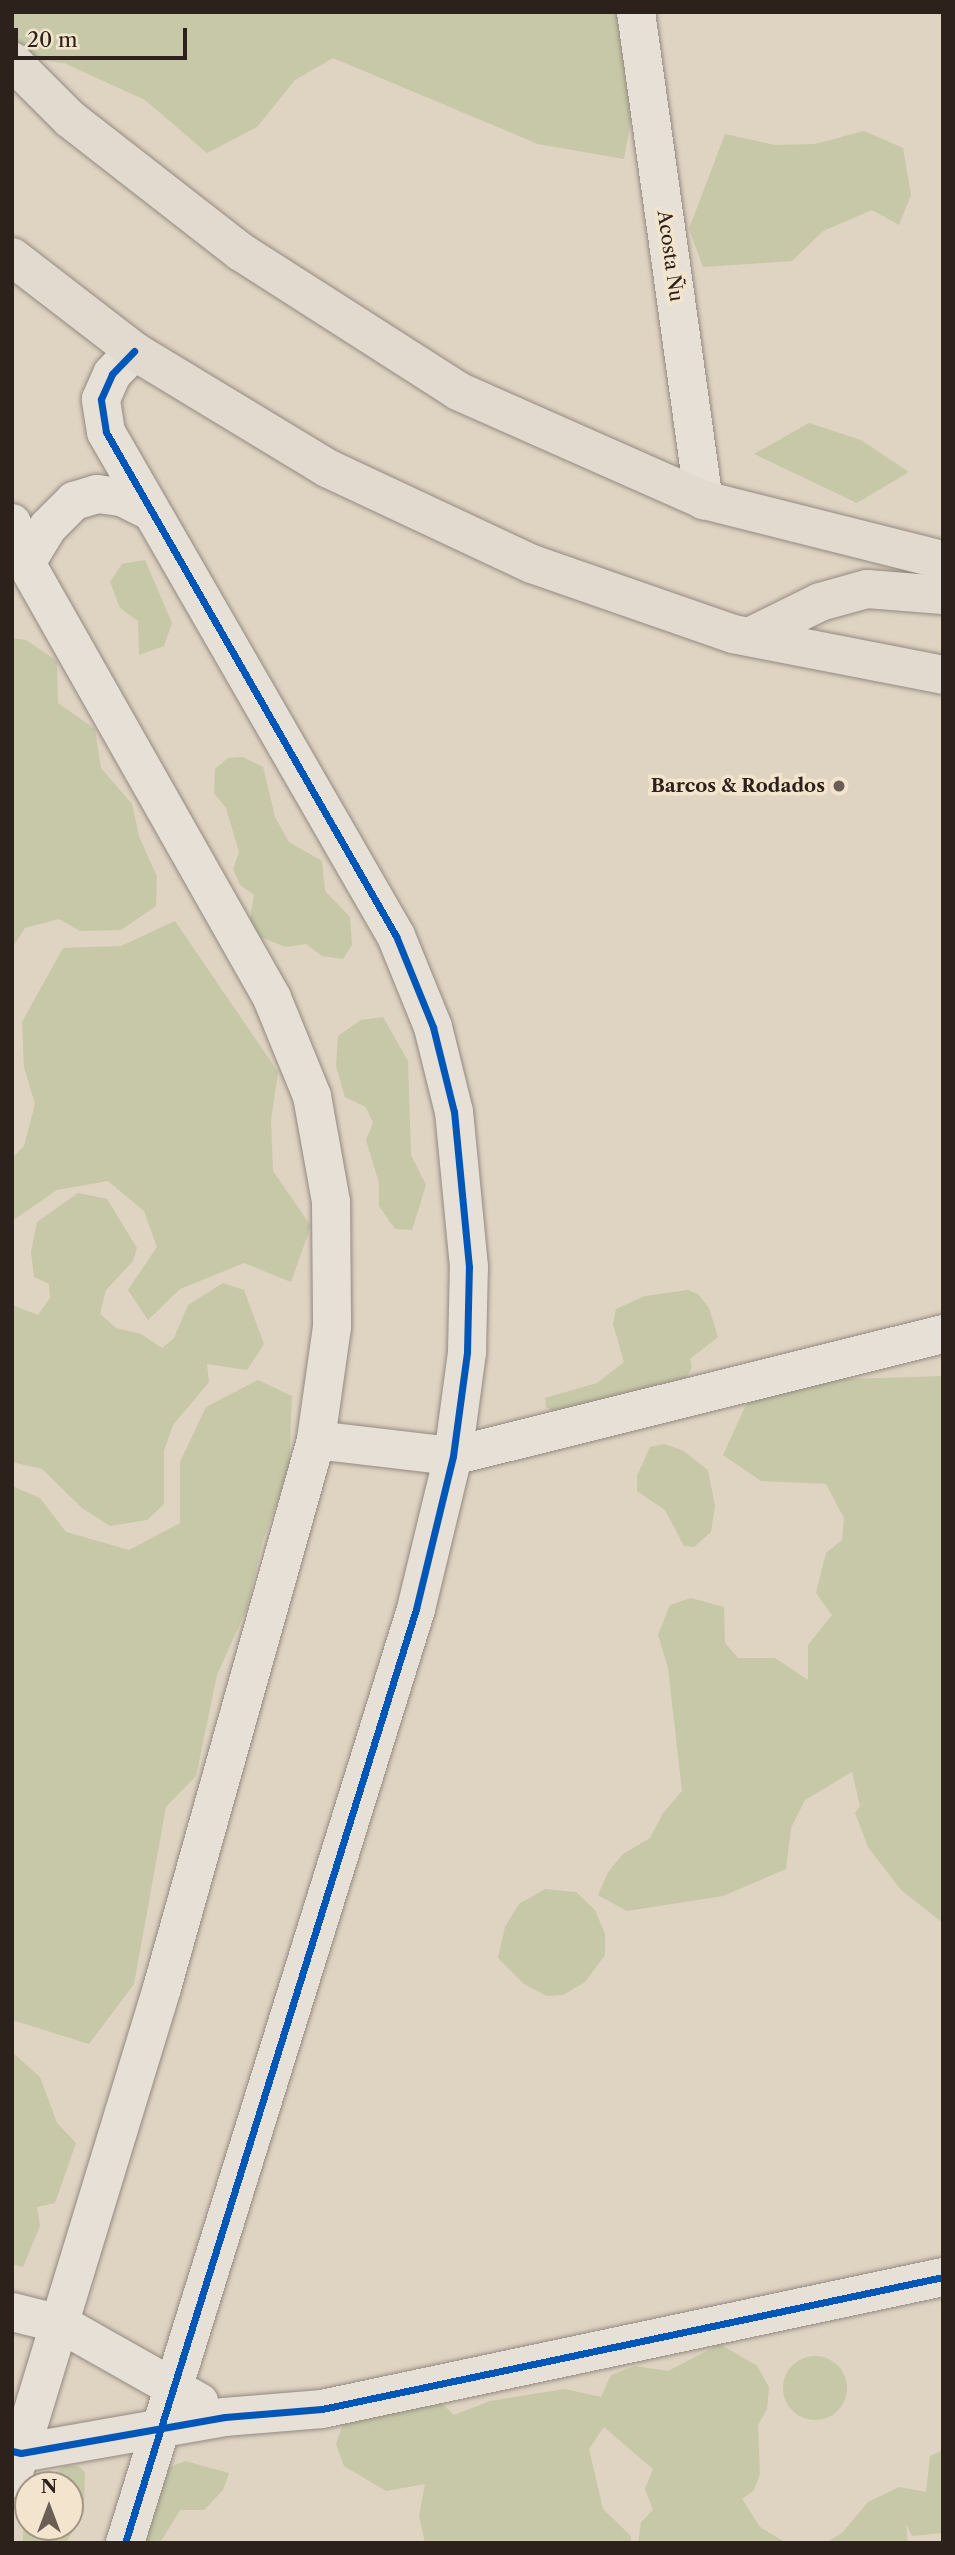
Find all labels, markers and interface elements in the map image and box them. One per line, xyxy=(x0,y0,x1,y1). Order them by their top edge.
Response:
scale bar xyxy=(18,14,191,58)
text: 20 m xyxy=(27,27,78,52)
street label: Acosta Ñu xyxy=(652,209,688,303)
place label: Barcos & Rodados xyxy=(651,775,825,797)
marker: Barcos & Rodados xyxy=(831,778,847,794)
north arrow xyxy=(14,2471,84,2541)
text: N xyxy=(41,2475,57,2498)

